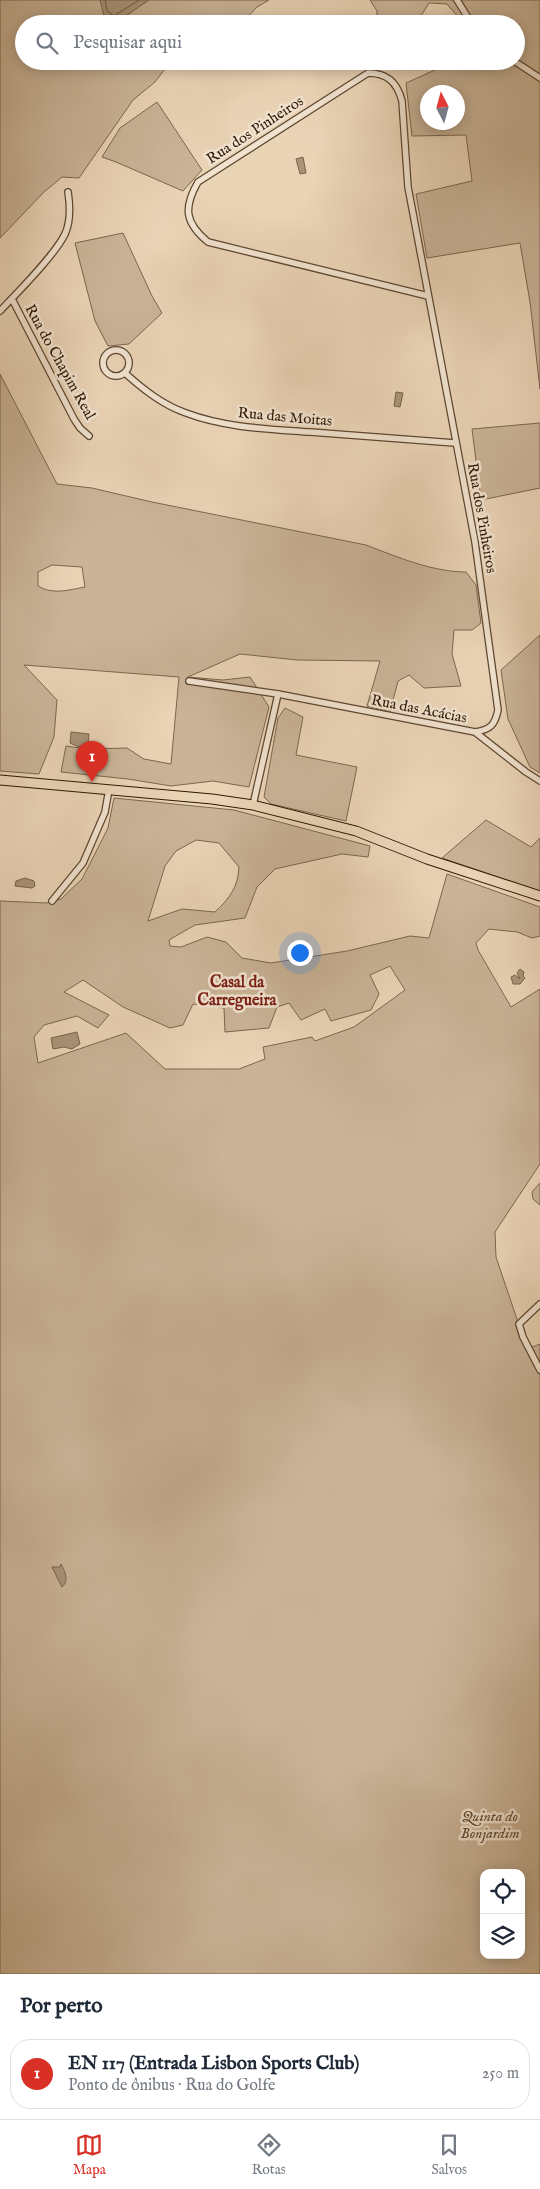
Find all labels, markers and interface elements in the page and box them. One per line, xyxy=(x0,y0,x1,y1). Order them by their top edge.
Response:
search box xyxy=(15,15,525,70)
icon: search xyxy=(33,29,61,57)
text: Pesquisar aqui xyxy=(73,31,182,55)
north arrow xyxy=(420,85,465,130)
street label: Rua dos Pinheiros xyxy=(203,92,307,168)
street label: Rua do Chapim Real xyxy=(20,301,100,424)
street label: Rua das Moitas xyxy=(237,403,333,431)
street label: Rua dos Pinheiros xyxy=(463,461,501,575)
street label: Rua das Acácias xyxy=(369,690,469,728)
pin: 1 xyxy=(76,741,108,782)
your location xyxy=(287,940,313,966)
district label: Casal da Carregueira xyxy=(198,973,278,1011)
park label: Quinta do Bonjardim xyxy=(461,1807,520,1843)
map controls xyxy=(480,1869,525,1959)
button: locate xyxy=(480,1869,525,1914)
button: layers xyxy=(480,1914,525,1959)
text: Por perto xyxy=(20,1993,102,2020)
text: EN 117 (Entrada Lisbon Sports Club) xyxy=(68,2052,359,2076)
text: 1 xyxy=(34,2064,40,2084)
text: 250 m xyxy=(482,2064,519,2084)
text: Ponto de ônibus · Rua do Golfe xyxy=(68,2076,275,2096)
tab: Mapa xyxy=(73,2131,106,2179)
tab: Rotas xyxy=(252,2131,286,2179)
tab: Salvos xyxy=(432,2131,467,2179)

